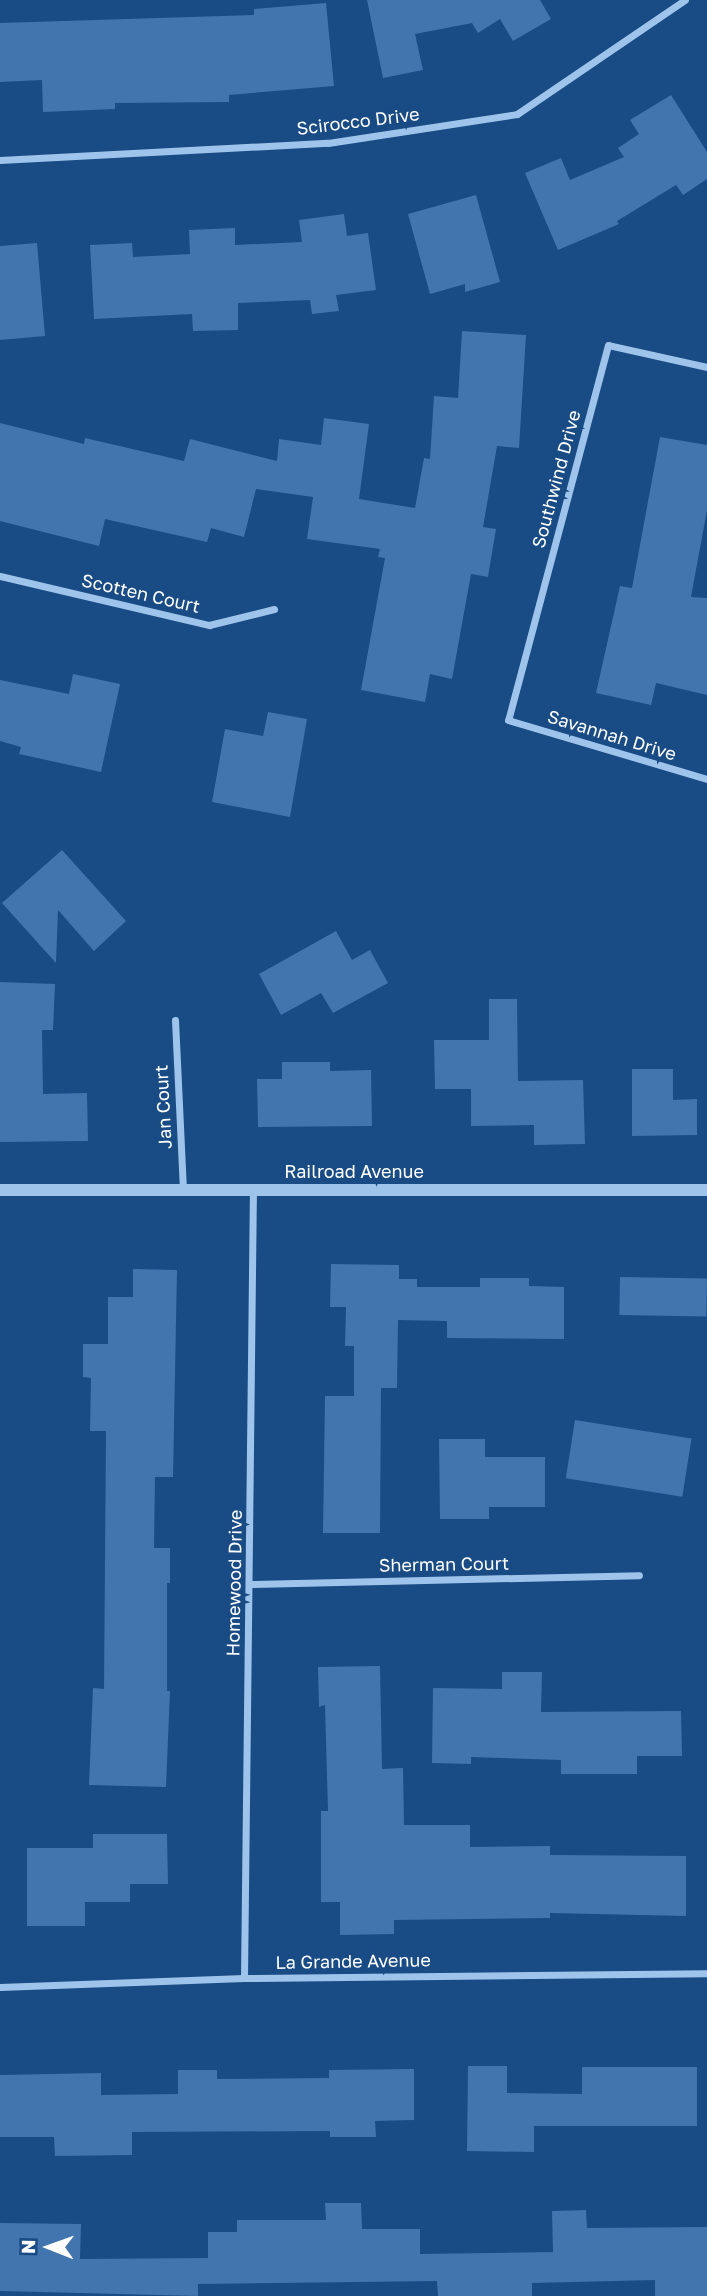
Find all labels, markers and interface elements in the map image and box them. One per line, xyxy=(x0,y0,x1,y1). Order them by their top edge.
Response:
street label: Scirocco Drive xyxy=(295,103,421,139)
street label: Southwind Drive xyxy=(527,408,585,550)
street label: Scotten Court xyxy=(80,569,202,617)
street label: Savannah Drive xyxy=(545,705,679,765)
street label: Jan Court xyxy=(150,1064,176,1150)
street label: Railroad Avenue xyxy=(284,1160,424,1182)
street label: Homewood Drive xyxy=(222,1509,246,1657)
street label: Sherman Court xyxy=(379,1552,509,1576)
street label: La Grande Avenue xyxy=(275,1949,431,1973)
north arrow xyxy=(14,2212,84,2282)
text: N xyxy=(16,2239,39,2254)

